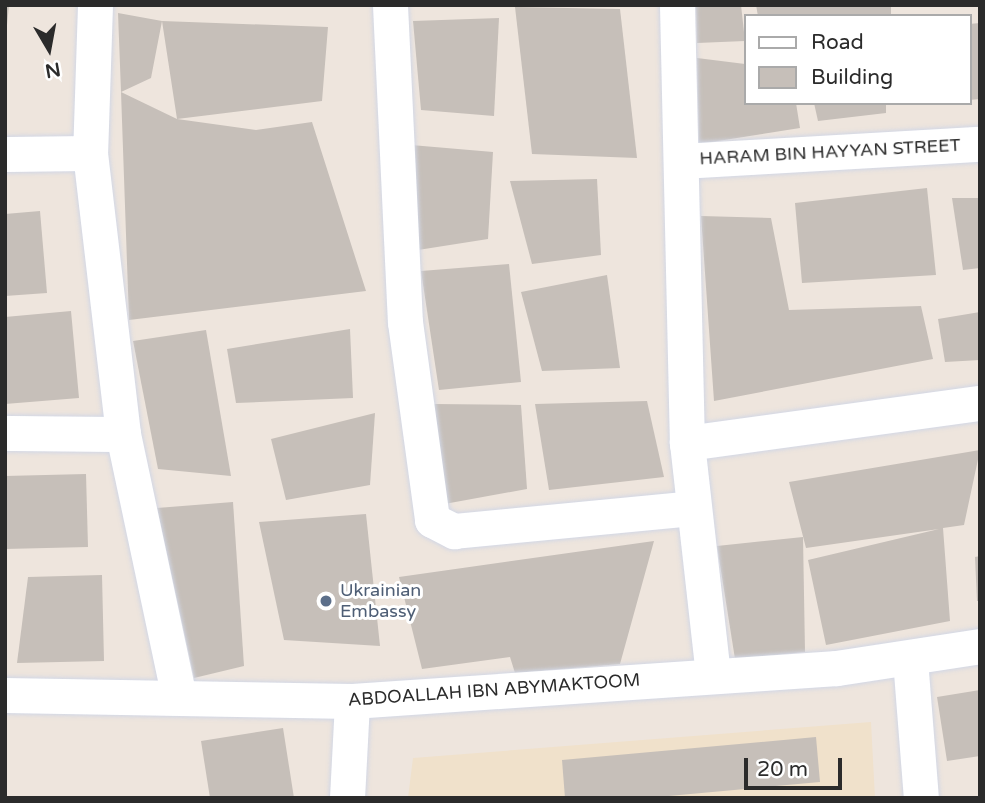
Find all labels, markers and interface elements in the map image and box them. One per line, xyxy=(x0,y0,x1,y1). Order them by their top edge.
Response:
north arrow xyxy=(14,14,84,84)
legend xyxy=(744,14,971,105)
text: Road xyxy=(811,30,864,55)
text: N xyxy=(43,58,62,82)
text: Building xyxy=(811,65,893,90)
street label: HARAM BIN HAYYAN STREET xyxy=(699,134,961,170)
place label: Ukrainian Embassy xyxy=(340,580,421,622)
marker: Ukrainian Embassy xyxy=(318,593,334,609)
street label: ABDOALLAH IBN ABYMAKTOOM xyxy=(347,669,641,711)
scale bar xyxy=(747,744,845,788)
text: 20 m xyxy=(757,757,808,782)

